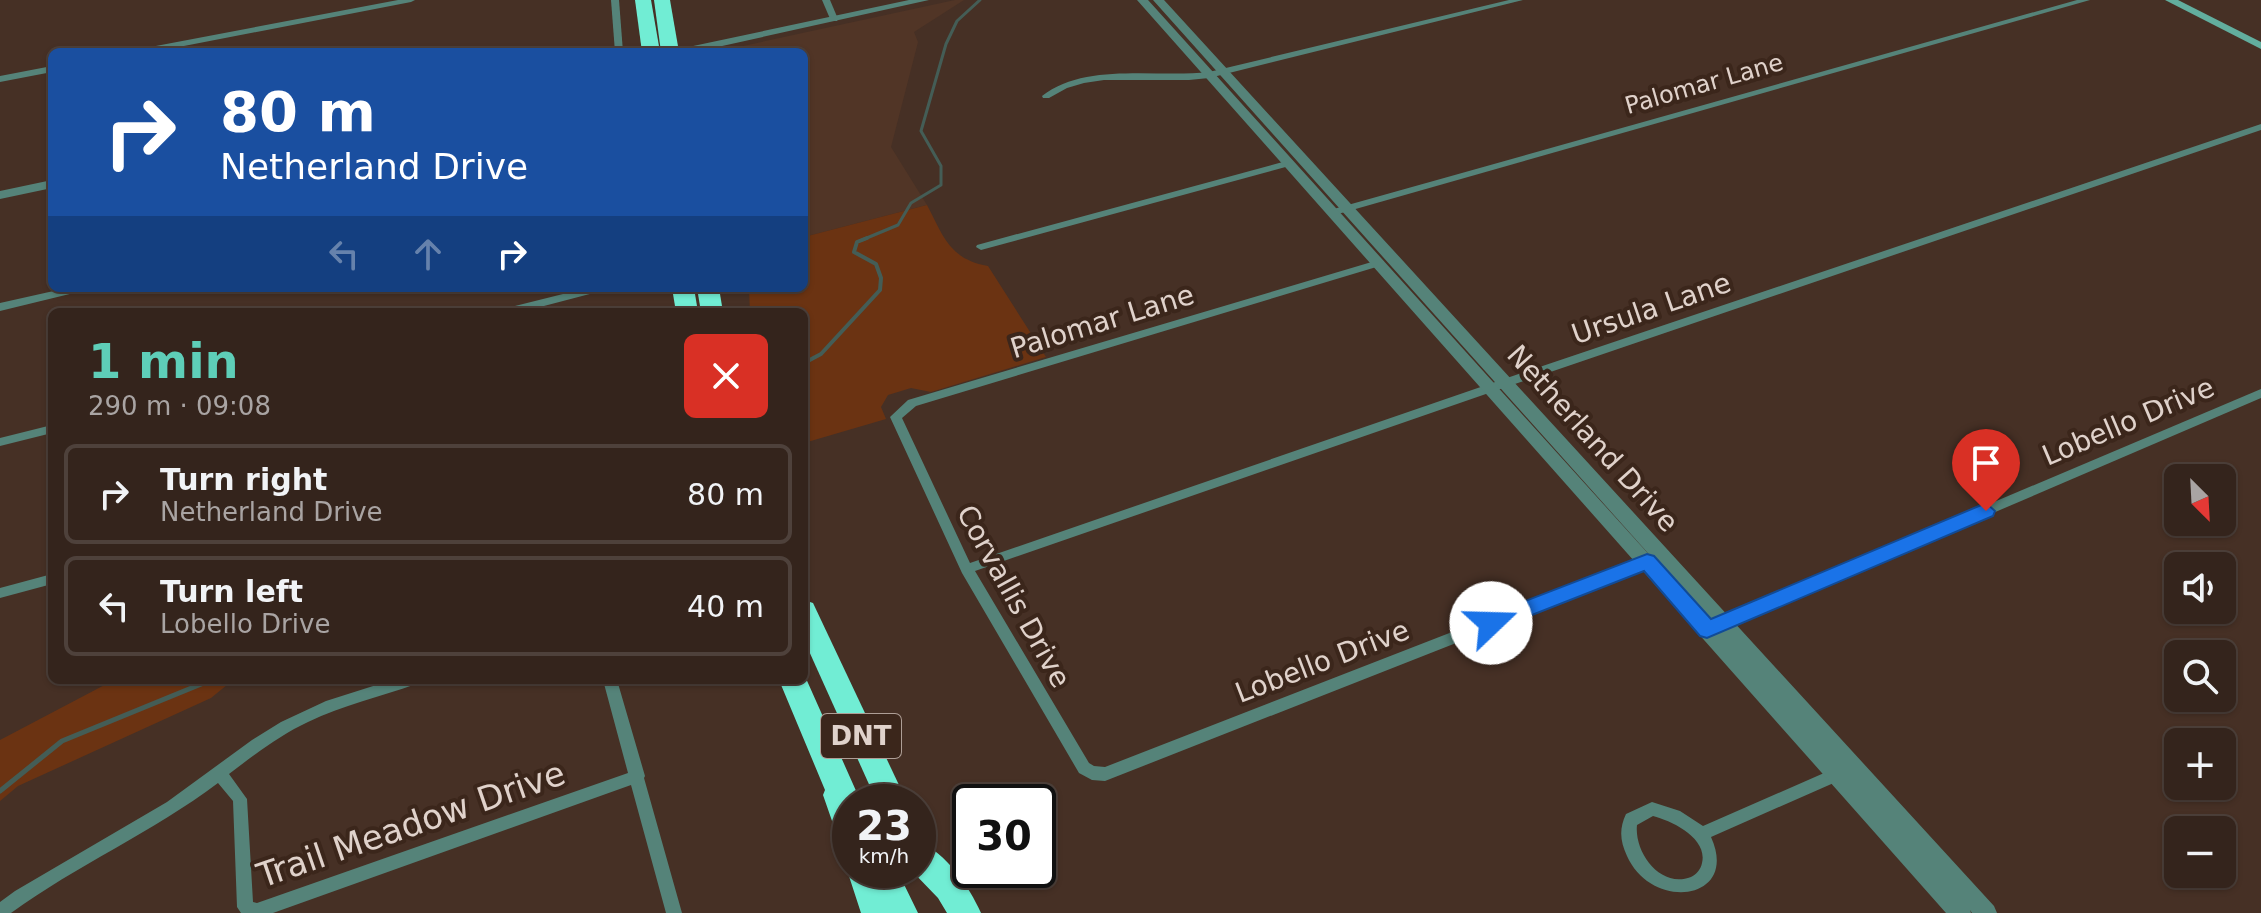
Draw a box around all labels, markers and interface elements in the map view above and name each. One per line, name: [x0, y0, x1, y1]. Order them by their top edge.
street label: Palomar Lane: [1622, 48, 1786, 120]
text: 80 m: [220, 79, 376, 144]
icon: right: [88, 80, 192, 184]
text: Netherland Drive: [220, 146, 528, 187]
icon: left: [322, 232, 366, 276]
icon: ahead: [406, 232, 450, 276]
icon: right: [490, 232, 534, 276]
street label: Ursula Lane: [1567, 266, 1735, 351]
street label: Palomar Lane: [1006, 278, 1198, 365]
text: 1 min: [88, 333, 239, 389]
button: close: [684, 334, 768, 418]
street label: Netherland Drive: [1500, 338, 1685, 538]
street label: Lobello Drive: [2037, 370, 2219, 472]
text: 290 m · 09:08: [88, 391, 271, 421]
pin: [1952, 429, 2020, 511]
icon: arrive: [1964, 441, 2008, 485]
text: Turn right: [160, 462, 327, 497]
north arrow: [2164, 464, 2236, 536]
map controls: [2164, 464, 2236, 888]
icon: right: [92, 472, 136, 516]
text: 80 m: [687, 477, 764, 512]
text: Netherland Drive: [160, 497, 383, 527]
street label: Corvallis Drive: [950, 499, 1077, 693]
button: sound: [2164, 552, 2236, 624]
text: Turn left: [160, 574, 303, 609]
position arrow: [1449, 581, 1533, 665]
icon: left: [92, 584, 136, 628]
text: 40 m: [687, 589, 764, 624]
text: Lobello Drive: [160, 609, 330, 639]
street label: Lobello Drive: [1231, 613, 1414, 710]
button: search: [2164, 640, 2236, 712]
road number: DNT: [821, 714, 901, 758]
button: +: [2164, 728, 2236, 800]
street label: Trail Meadow Drive: [251, 753, 570, 896]
speed limit sign: 30: [952, 784, 1056, 888]
text: 23: [856, 803, 912, 849]
button: −: [2164, 816, 2236, 888]
text: km/h: [859, 844, 909, 868]

